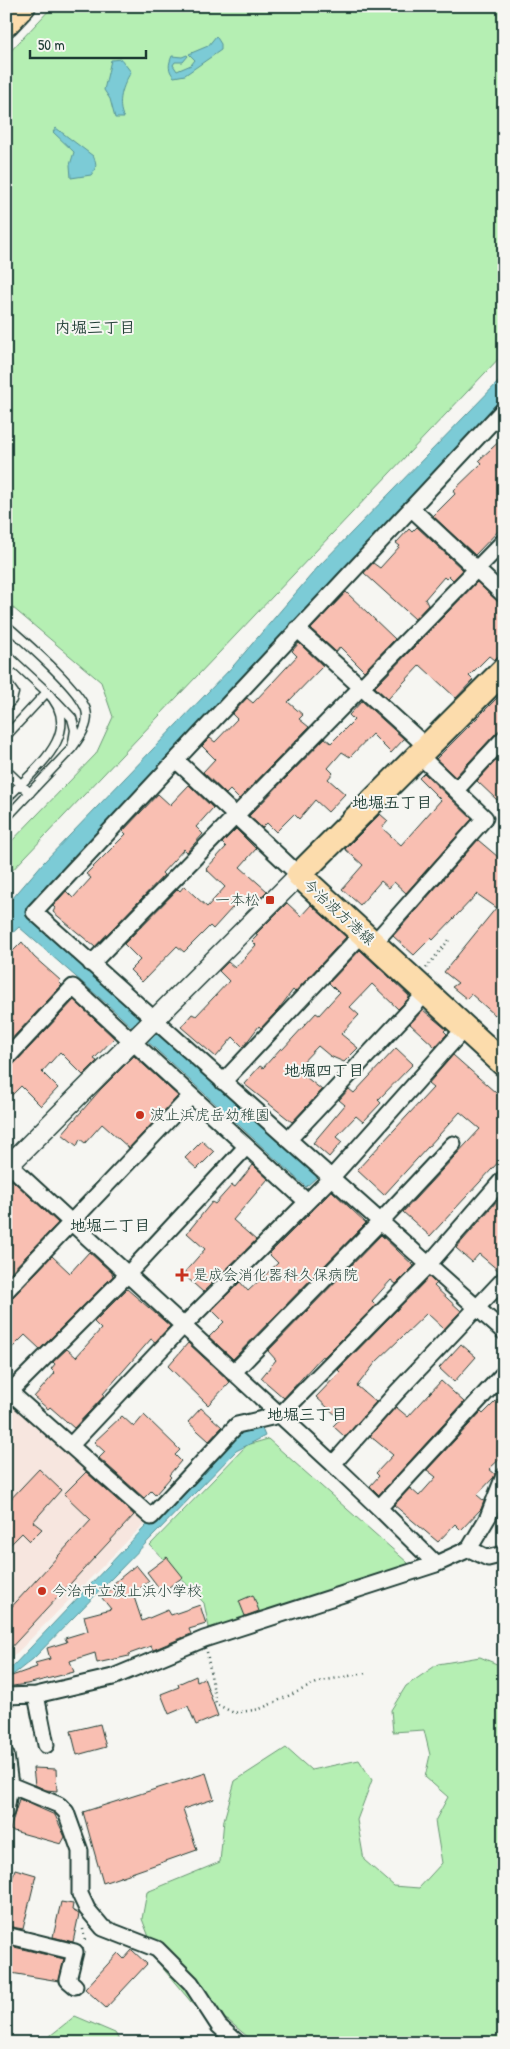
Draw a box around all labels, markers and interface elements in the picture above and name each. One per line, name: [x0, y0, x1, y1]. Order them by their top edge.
scale bar: [30, 28, 146, 60]
text: 50 m: [38, 34, 65, 55]
district label: 内堀三丁目: [55, 316, 135, 338]
district label: 地堀五丁目: [352, 791, 432, 813]
street label: 今治波方港線: [299, 874, 380, 950]
place label: 一本松: [215, 889, 260, 910]
marker: 一本松: [264, 894, 276, 906]
district label: 地堀四丁目: [284, 1059, 364, 1081]
place label: 波止浜虎岳幼稚園: [150, 1104, 270, 1125]
marker: 波止浜虎岳幼稚園: [134, 1109, 146, 1121]
district label: 地堀二丁目: [70, 1214, 150, 1236]
place label: 是成会消化器科久保病院: [193, 1264, 358, 1285]
marker: 是成会消化器科久保病院: [175, 1268, 189, 1282]
district label: 地堀三丁目: [267, 1403, 347, 1425]
place label: 今治市立波止浜小学校: [52, 1580, 202, 1601]
marker: 今治市立波止浜小学校: [36, 1585, 48, 1597]

